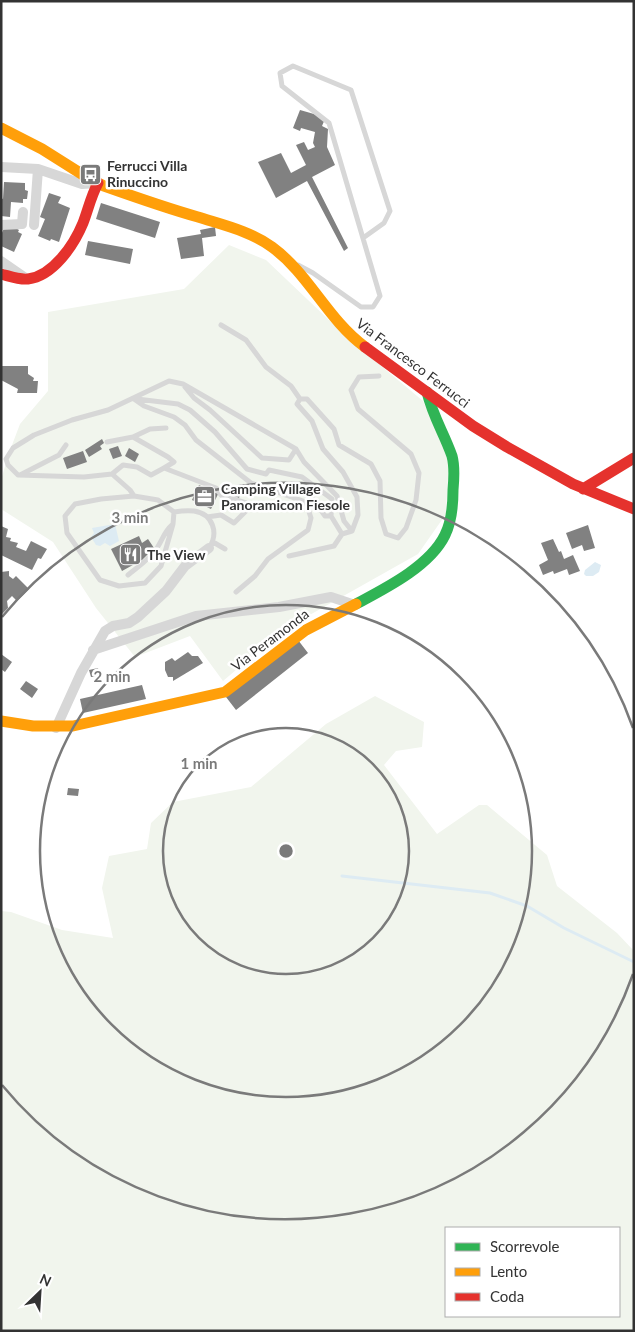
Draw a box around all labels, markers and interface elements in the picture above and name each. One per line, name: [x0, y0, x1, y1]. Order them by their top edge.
place label: Ferrucci Villa Rinuccino: [107, 157, 187, 190]
bus stop icon: Ferrucci Villa Rinuccino: [79, 162, 103, 186]
street label: Via Francesco Ferrucci: [353, 314, 473, 411]
place label: Camping Village Panoramicon Fiesole: [221, 480, 351, 513]
office icon: Camping Village Panoramicon Fiesole: [193, 485, 217, 509]
text: 3 min: [111, 508, 149, 526]
restaurant icon: The View: [119, 543, 143, 567]
place label: The View: [147, 546, 206, 563]
street label: Via Peramonda: [228, 605, 312, 674]
text: 2 min: [93, 667, 131, 685]
text: 1 min: [180, 754, 218, 772]
centre of rings: [277, 842, 295, 860]
legend: [445, 1227, 620, 1317]
text: Scorrevole: [490, 1237, 560, 1255]
text: Lento: [490, 1262, 527, 1280]
north arrow: [15, 1267, 65, 1317]
text: N: [37, 1270, 54, 1290]
text: Coda: [490, 1287, 524, 1305]

